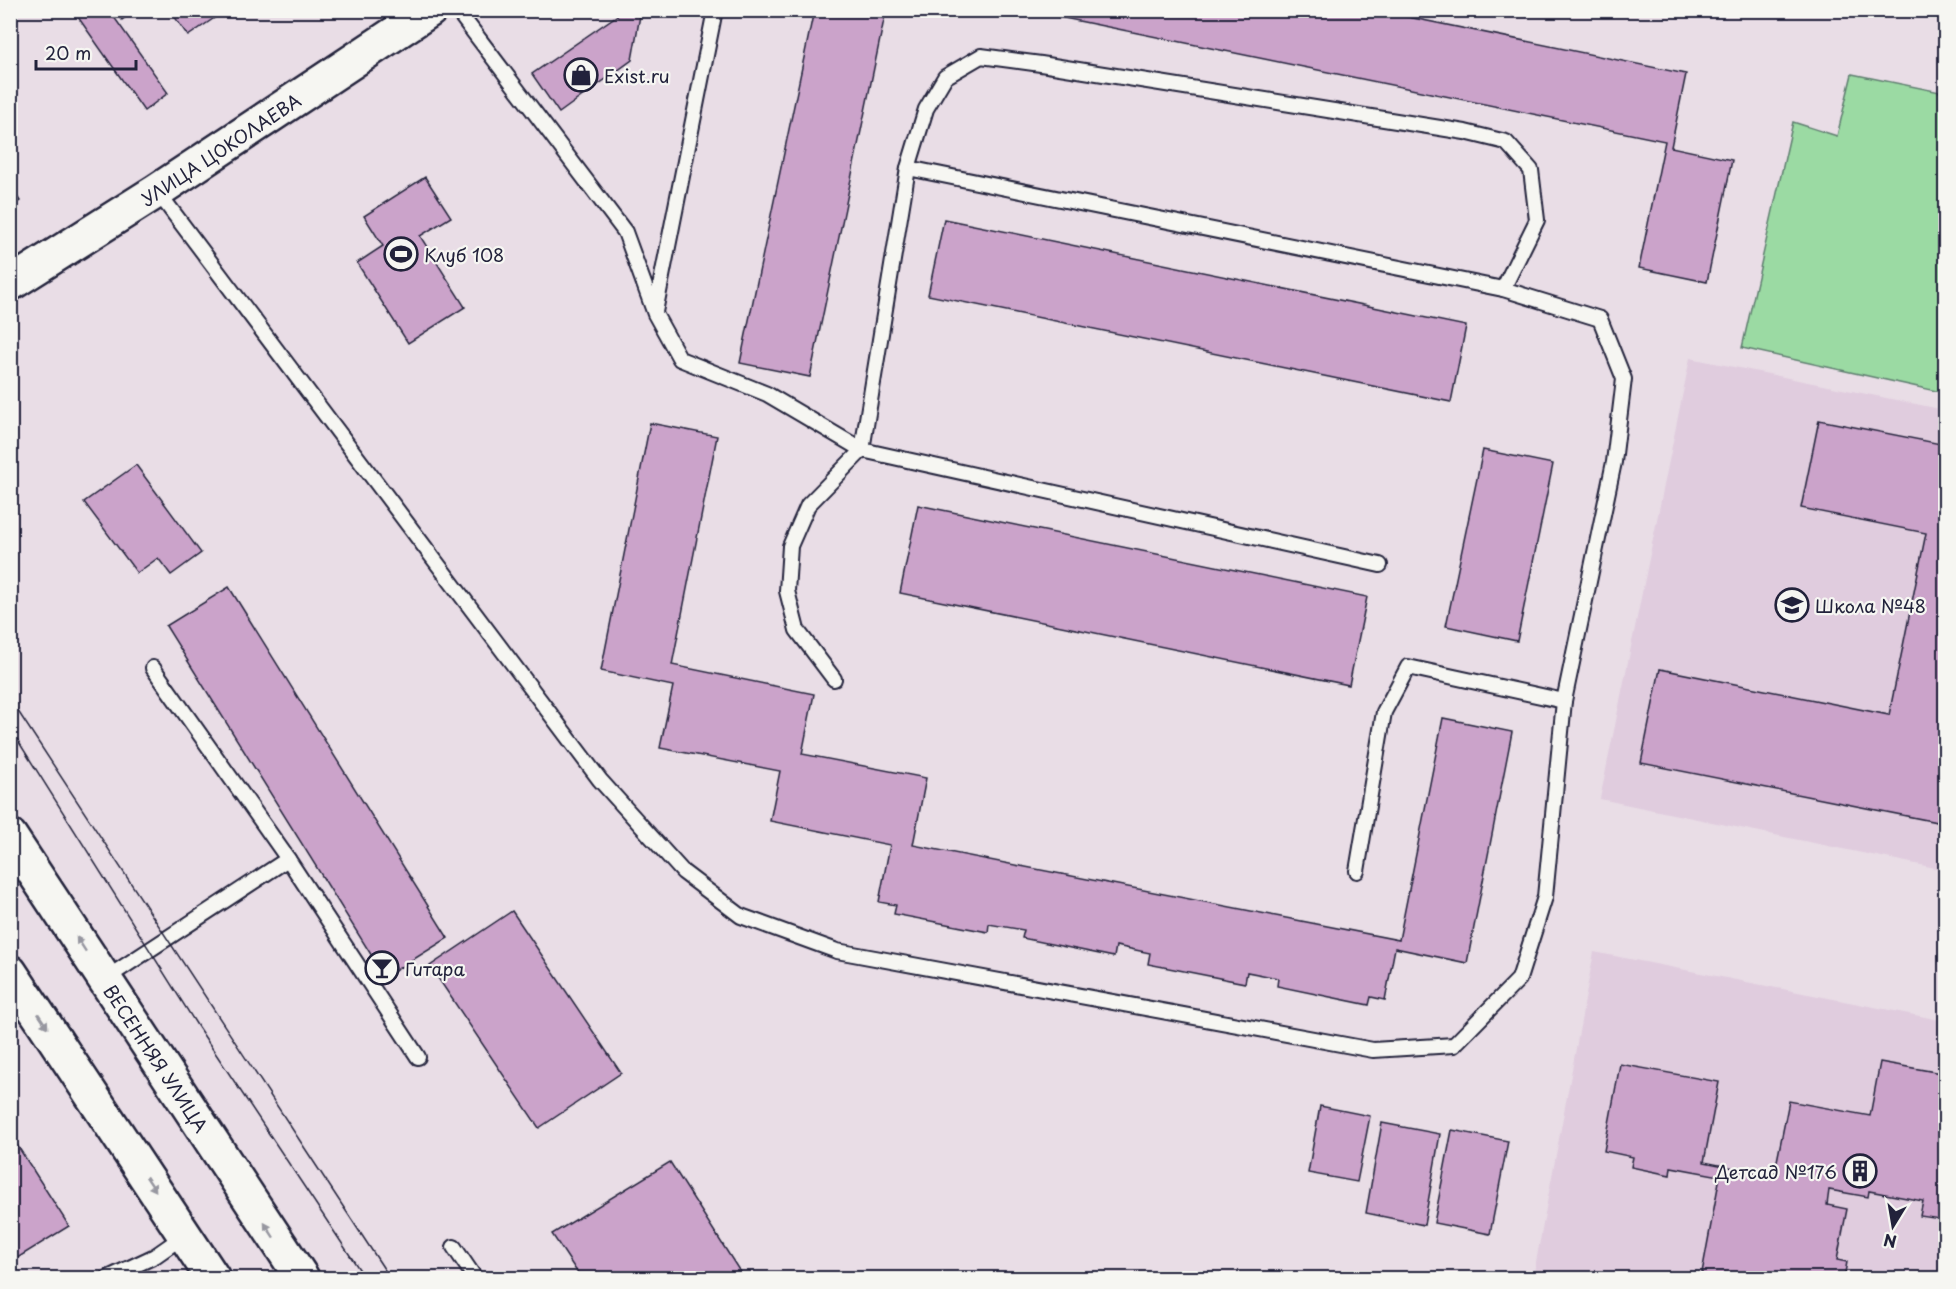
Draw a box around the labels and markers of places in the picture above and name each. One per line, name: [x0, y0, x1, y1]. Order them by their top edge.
shop icon: Exist.ru: [563, 57, 599, 93]
place label: Exist.ru: [604, 62, 670, 89]
sports icon: Клуб 108: [383, 236, 419, 272]
place label: Клуб 108: [424, 241, 504, 268]
school or university icon: Школа №48: [1774, 587, 1810, 623]
place label: Школа №48: [1815, 592, 1926, 619]
bar icon: Гитара: [364, 950, 400, 986]
place label: Гитара: [405, 955, 465, 982]
building icon: Детсад №176: [1842, 1153, 1878, 1189]
place label: Детсад №176: [1714, 1158, 1837, 1185]

